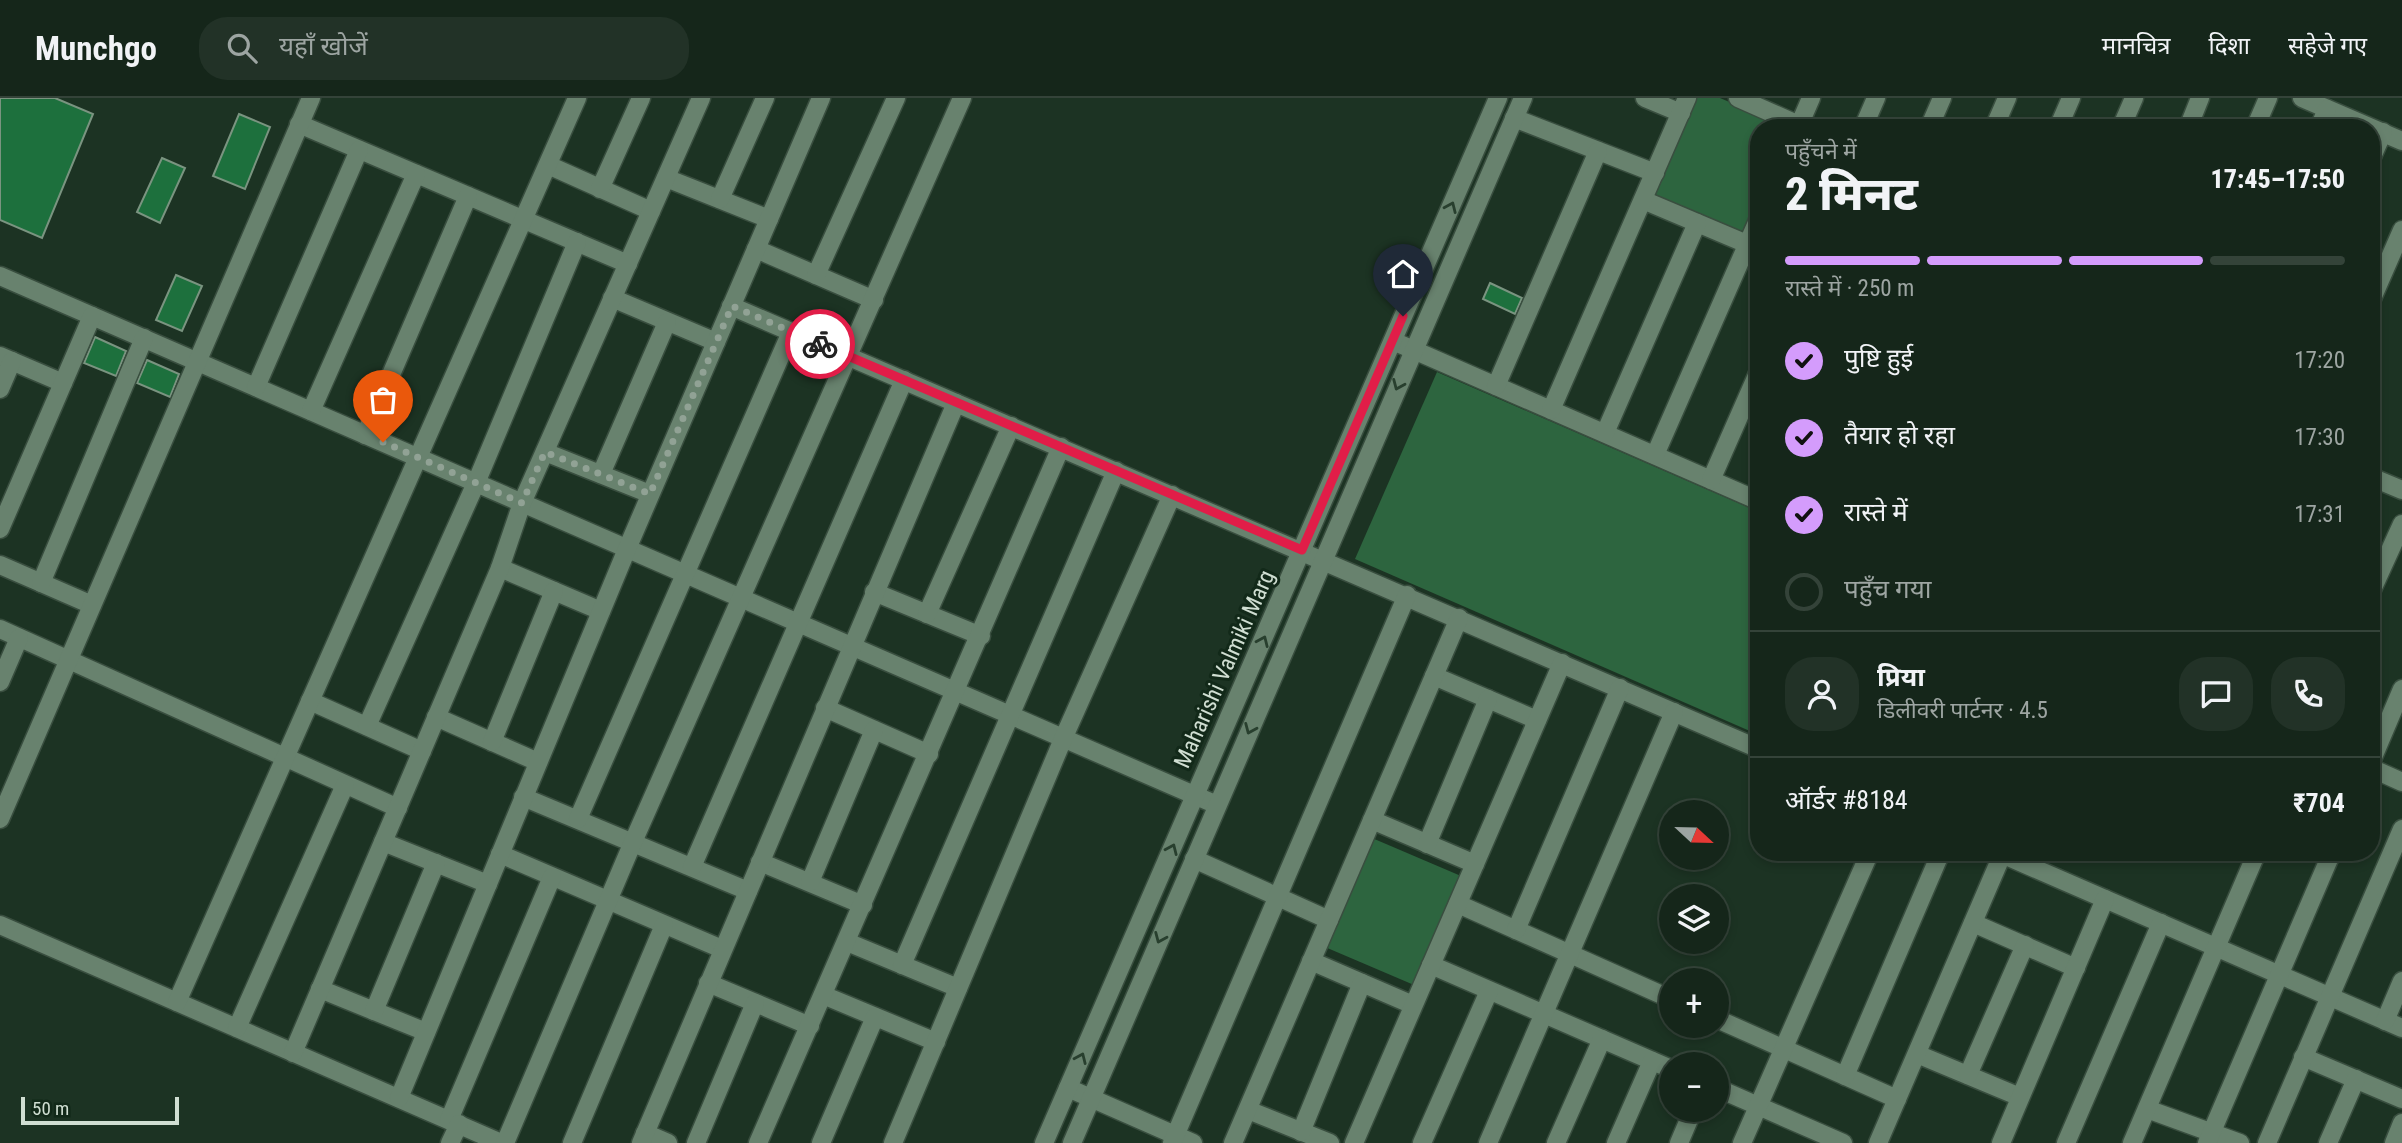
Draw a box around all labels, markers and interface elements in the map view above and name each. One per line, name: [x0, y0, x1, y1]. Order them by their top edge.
search box: [199, 17, 689, 80]
text: Munchgo: [35, 29, 157, 68]
icon: search: [223, 29, 261, 67]
text: यहाँ खोजें: [279, 31, 368, 61]
text: मानचित्र: [2102, 32, 2170, 60]
text: दिशा: [2208, 32, 2250, 60]
text: सहेजे गए: [2288, 32, 2367, 60]
text: पहुँचने में: [1785, 138, 1857, 165]
text: 17:45–17:50: [2211, 164, 2345, 194]
text: 2 मिनट: [1785, 167, 1918, 221]
one-way arrow: [1443, 202, 1457, 215]
pin: [1373, 244, 1433, 316]
icon: home: [1384, 255, 1422, 293]
text: रास्ते में · 250 m: [1785, 275, 1914, 302]
courier: [785, 309, 855, 379]
icon: bike: [801, 325, 839, 363]
icon: check: [1785, 342, 1823, 380]
text: पुष्टि हुई: [1844, 343, 1913, 373]
text: 17:20: [2294, 347, 2345, 374]
pin: [353, 370, 413, 442]
one-way arrow: [1392, 378, 1406, 390]
icon: bag: [364, 381, 402, 419]
icon: check: [1785, 419, 1823, 457]
text: तैयार हो रहा: [1844, 420, 1955, 450]
text: 17:30: [2294, 424, 2345, 451]
icon: check: [1785, 496, 1823, 534]
text: रास्ते में: [1844, 497, 1908, 527]
text: 17:31: [2294, 501, 2345, 528]
street label: Maharishi Valmiki Marg: [1169, 566, 1280, 772]
text: पहुँच गया: [1844, 574, 1932, 604]
one-way arrow: [1255, 635, 1269, 648]
button: person: [1785, 657, 1859, 731]
button: chat: [2179, 657, 2253, 731]
button: phone: [2271, 657, 2345, 731]
text: प्रिया: [1877, 662, 1925, 692]
text: डिलीवरी पार्टनर · 4.5: [1877, 697, 2048, 724]
one-way arrow: [1244, 722, 1258, 735]
text: ऑर्डर #8184: [1785, 785, 1908, 815]
text: ₹704: [2293, 788, 2345, 818]
north arrow: [1659, 800, 1729, 870]
map controls: [1659, 800, 1729, 1122]
one-way arrow: [1164, 844, 1178, 856]
button: layers: [1659, 884, 1729, 954]
one-way arrow: [1154, 931, 1168, 943]
button: +: [1659, 968, 1729, 1038]
button: −: [1659, 1052, 1729, 1122]
one-way arrow: [1073, 1053, 1087, 1065]
scale bar: [21, 1094, 178, 1126]
text: 50 m: [32, 1097, 69, 1120]

